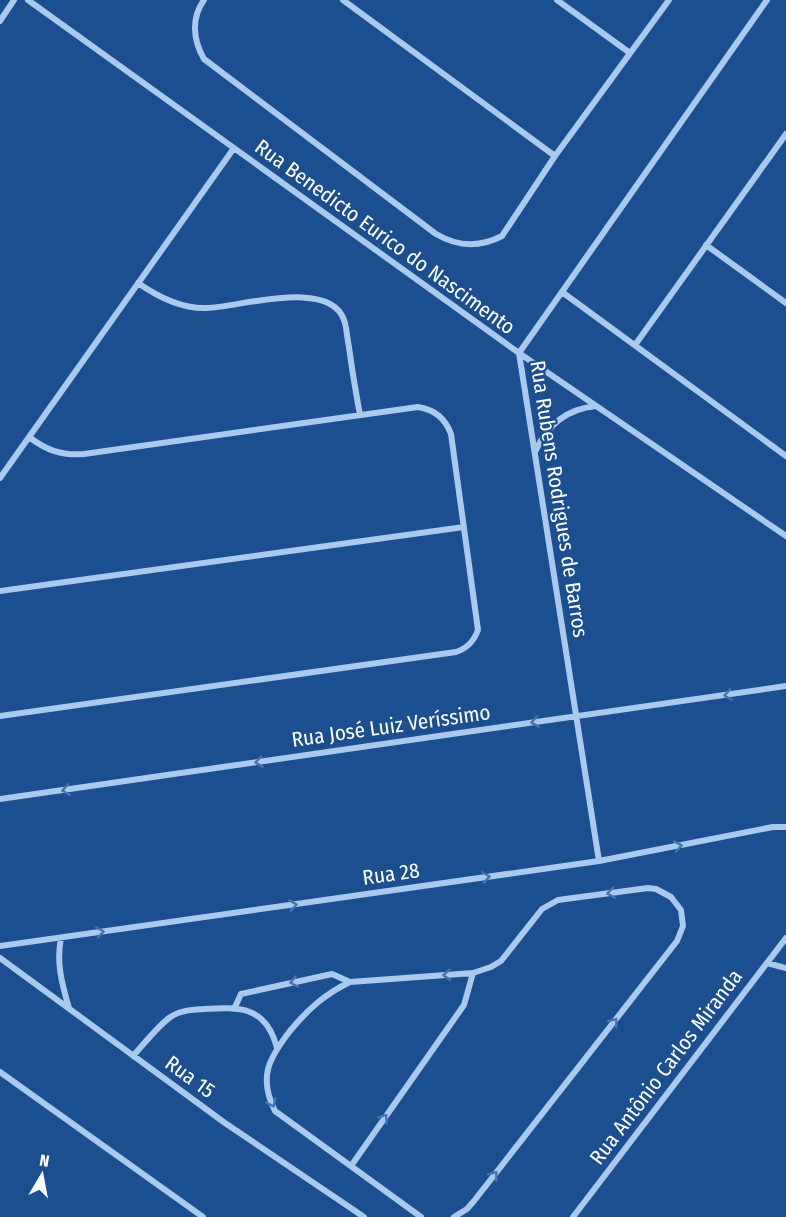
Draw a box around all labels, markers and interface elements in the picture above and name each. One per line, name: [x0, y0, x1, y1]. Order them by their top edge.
street label: Rua Benedicto Eurico do Nascimento: [250, 134, 520, 340]
street label: Rua Rubens Rodrigues de Barros: [524, 359, 594, 639]
one-way arrow: [723, 688, 733, 700]
street label: Rua José Luiz Veríssimo: [290, 699, 492, 753]
one-way arrow: [530, 716, 540, 728]
one-way arrow: [254, 756, 264, 768]
one-way arrow: [61, 783, 71, 795]
one-way arrow: [673, 840, 683, 853]
street label: Rua 28: [361, 857, 421, 891]
one-way arrow: [481, 872, 490, 884]
one-way arrow: [606, 887, 615, 899]
one-way arrow: [288, 899, 297, 911]
one-way arrow: [95, 927, 104, 939]
street label: Rua Antônio Carlos Miranda: [584, 964, 748, 1170]
one-way arrow: [442, 968, 451, 981]
one-way arrow: [289, 975, 299, 988]
one-way arrow: [607, 1017, 618, 1028]
street label: Rua 15: [160, 1050, 220, 1104]
one-way arrow: [265, 1096, 277, 1107]
one-way arrow: [377, 1114, 388, 1125]
north arrow: [12, 1145, 72, 1205]
text: N: [38, 1151, 51, 1171]
one-way arrow: [487, 1171, 498, 1182]

